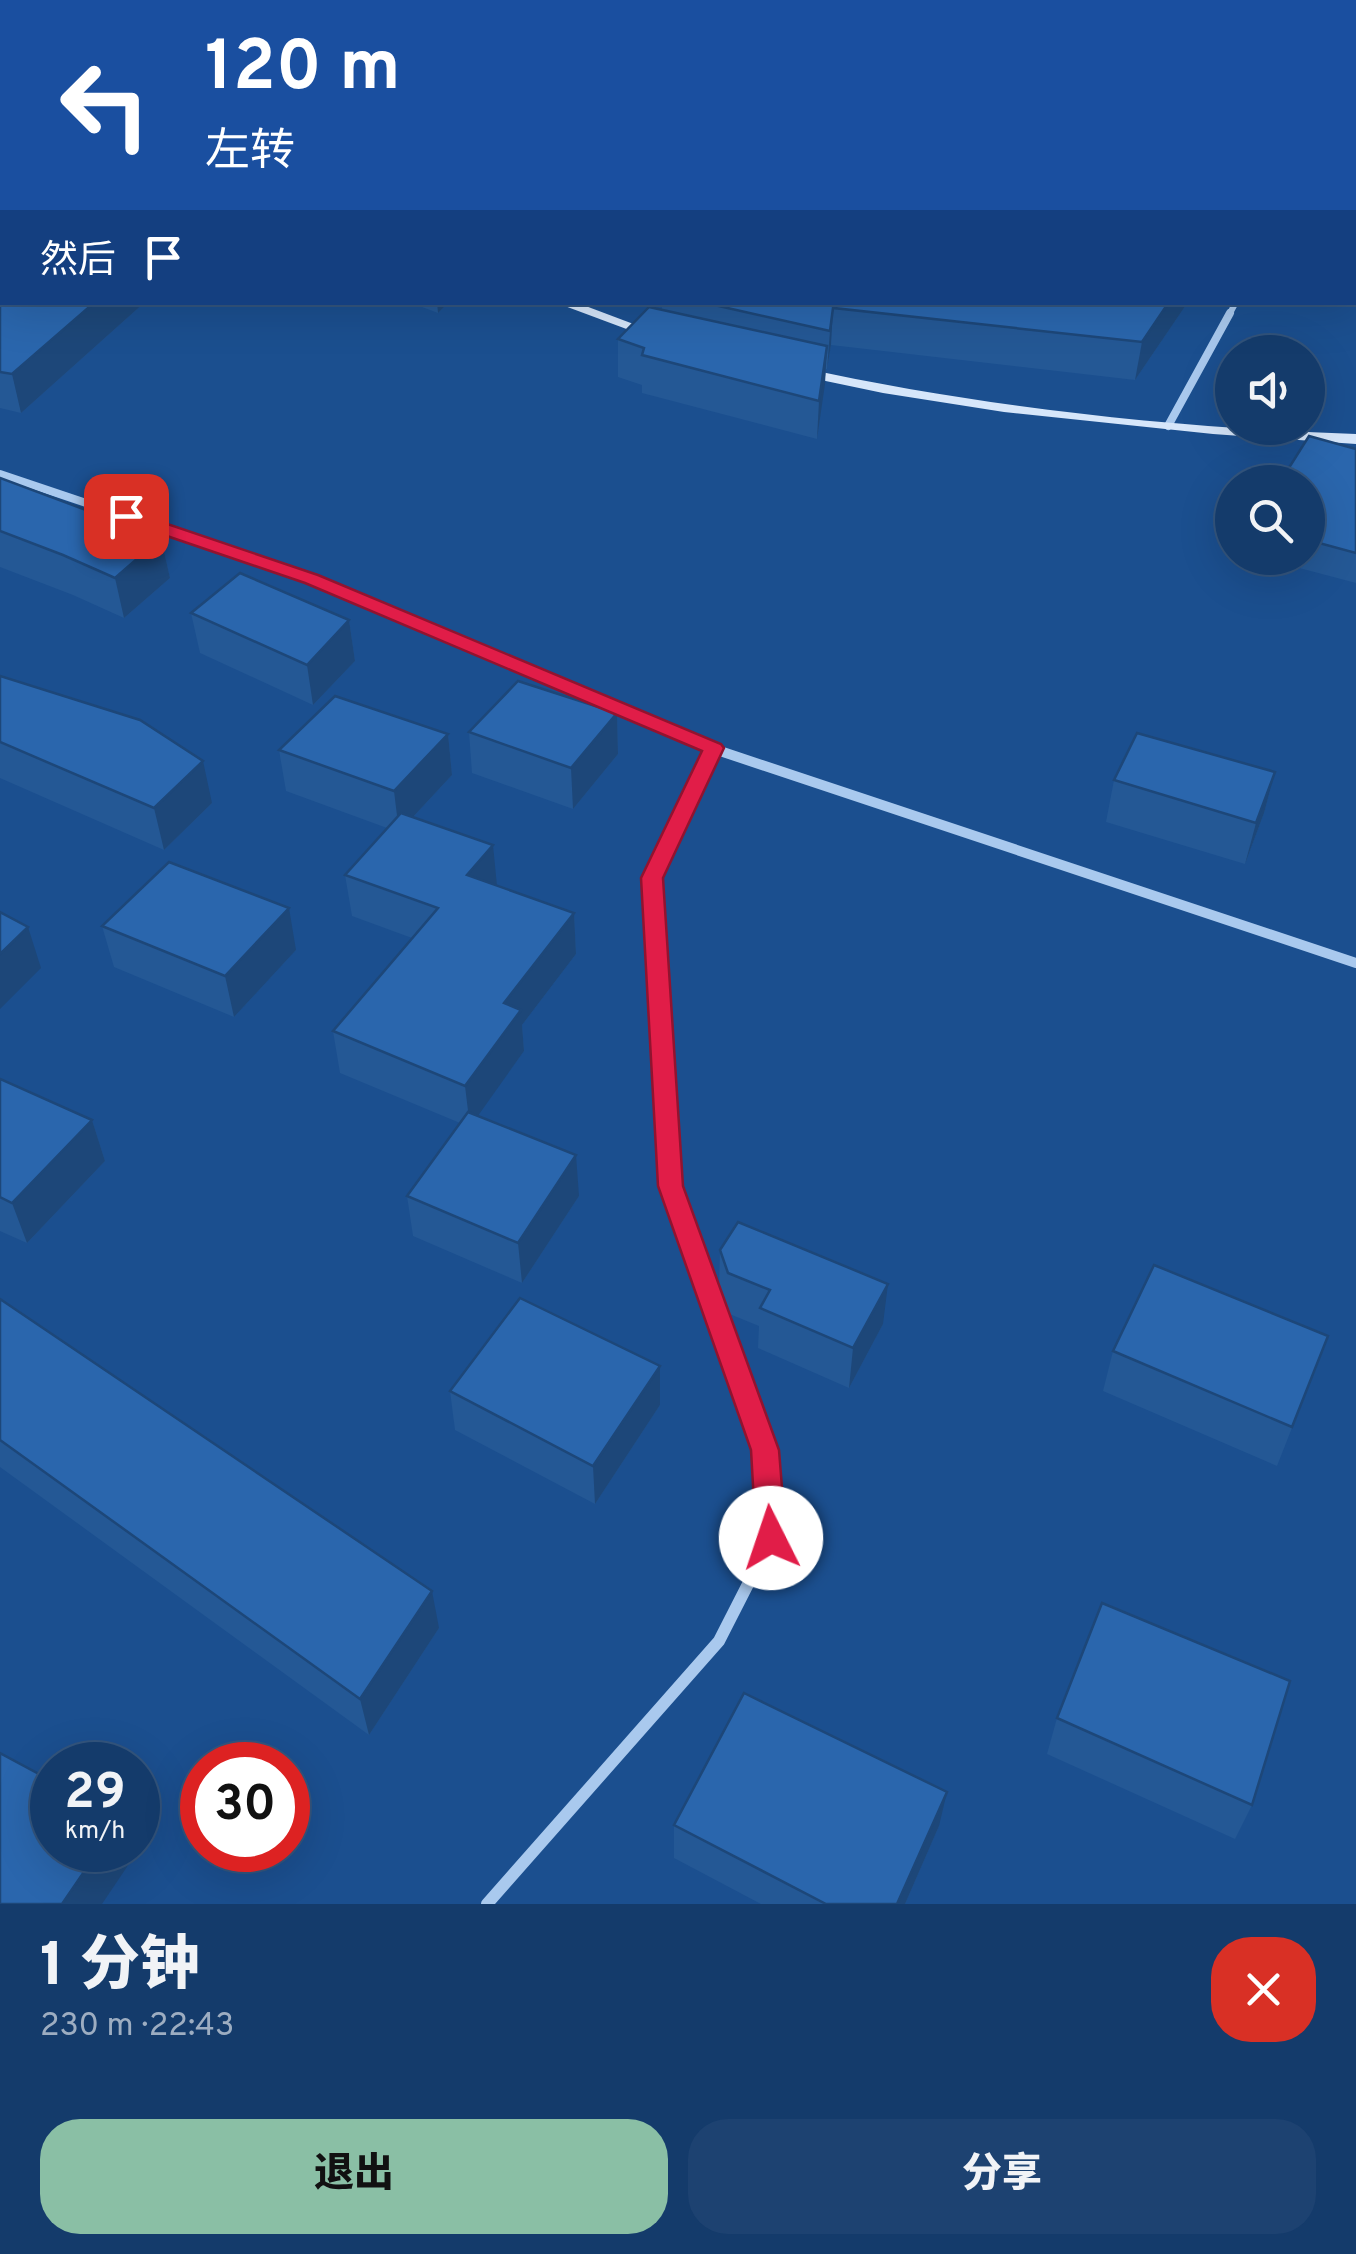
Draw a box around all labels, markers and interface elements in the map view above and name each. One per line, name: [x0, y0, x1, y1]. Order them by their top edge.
text: 120 m: [205, 26, 401, 115]
icon: left: [40, 40, 170, 170]
text: 左转: [205, 125, 295, 182]
icon: arrive: [136, 230, 191, 285]
text: 然后: [40, 238, 116, 287]
map controls: [1215, 335, 1325, 575]
button: sound: [1215, 335, 1325, 445]
button: search: [1215, 465, 1325, 575]
pin: [84, 474, 169, 559]
icon: arrive: [99, 489, 154, 544]
position arrow: [719, 1486, 823, 1590]
speed limit sign: 30: [180, 1742, 310, 1872]
text: 29: [64, 1763, 126, 1826]
text: km/h: [65, 1816, 125, 1848]
text: 1 分钟: [40, 1931, 200, 2007]
button: close: [1211, 1937, 1316, 2042]
text: 230 m · 22:43: [40, 2007, 234, 2047]
button: 退出: [40, 2119, 668, 2234]
button: 分享: [688, 2119, 1316, 2234]

